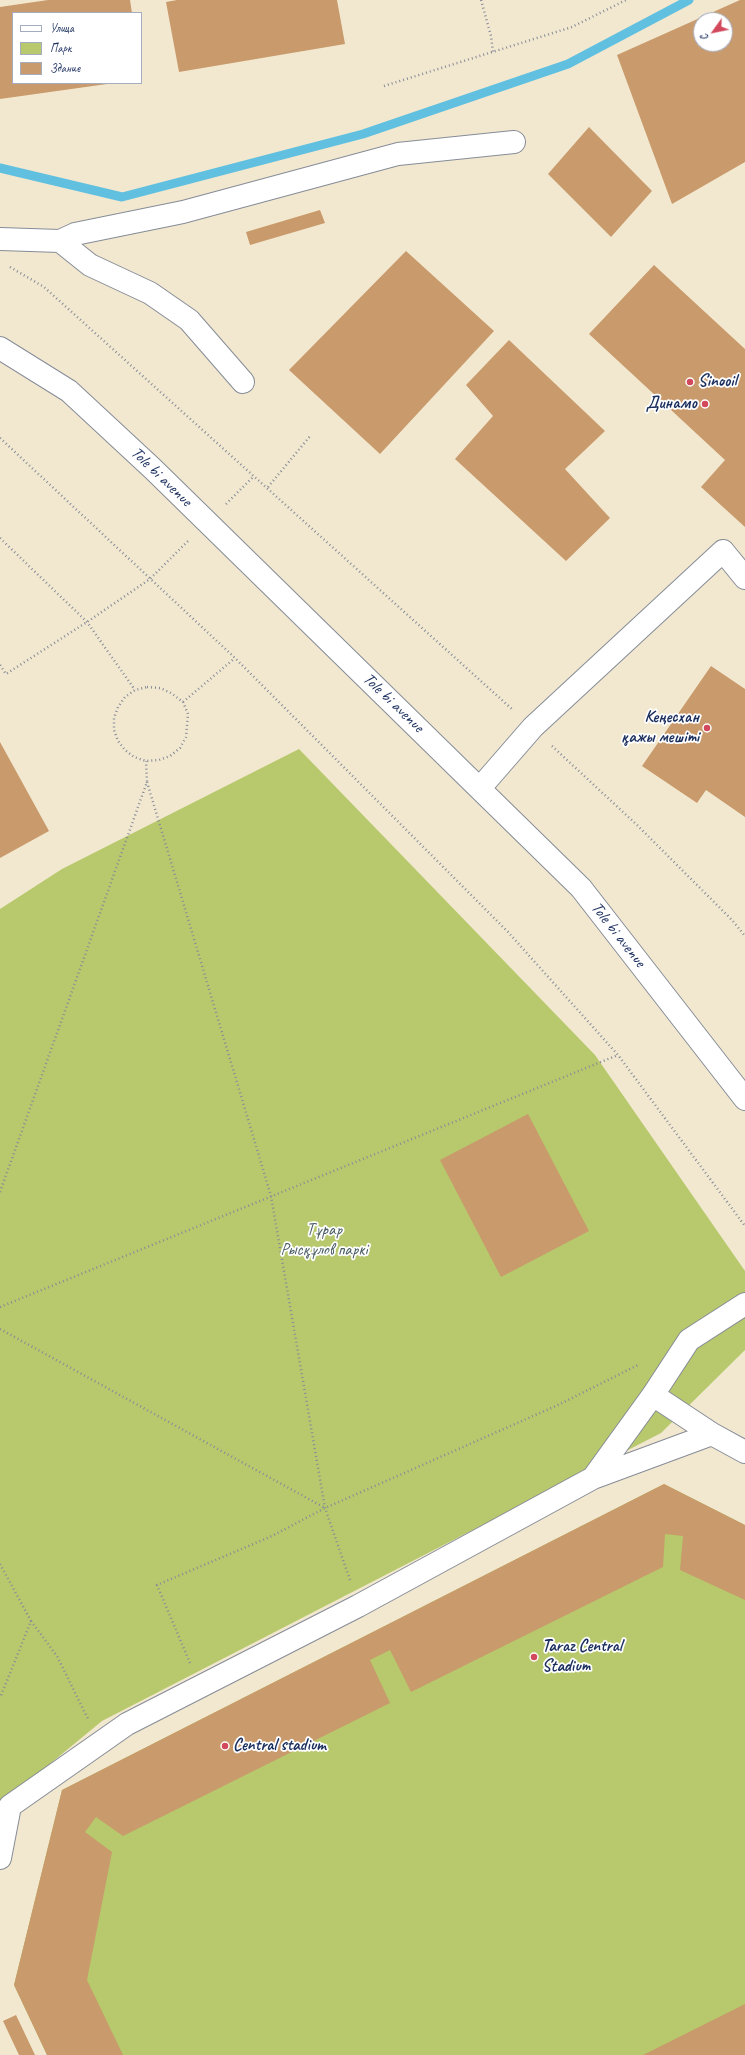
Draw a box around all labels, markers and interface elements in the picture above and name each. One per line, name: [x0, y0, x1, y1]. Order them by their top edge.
legend: [12, 12, 142, 84]
north arrow: [693, 12, 733, 52]
text: Улица: [50, 20, 74, 36]
text: С: [696, 32, 711, 44]
text: Парк: [50, 40, 71, 56]
text: Здание: [50, 60, 80, 76]
place label: Sinooil: [698, 372, 737, 392]
marker: Sinooil: [685, 377, 695, 387]
place label: Динамо: [646, 394, 697, 414]
marker: Динамо: [700, 399, 710, 409]
street label: Tole bi avenue: [126, 443, 196, 511]
street label: Tole bi avenue: [358, 669, 428, 737]
place label: Кеңесхан қажы мешіті: [621, 708, 699, 748]
marker: Кеңесхан қажы мешіті: [702, 723, 712, 733]
street label: Tole bi avenue: [586, 898, 650, 972]
park label: Тұрар Рысқұлов паркі: [280, 1221, 368, 1261]
place label: Taraz Central Stadium: [542, 1637, 622, 1677]
marker: Taraz Central Stadium: [529, 1652, 539, 1662]
place label: Central stadium: [233, 1736, 326, 1756]
marker: Central stadium: [220, 1741, 230, 1751]

